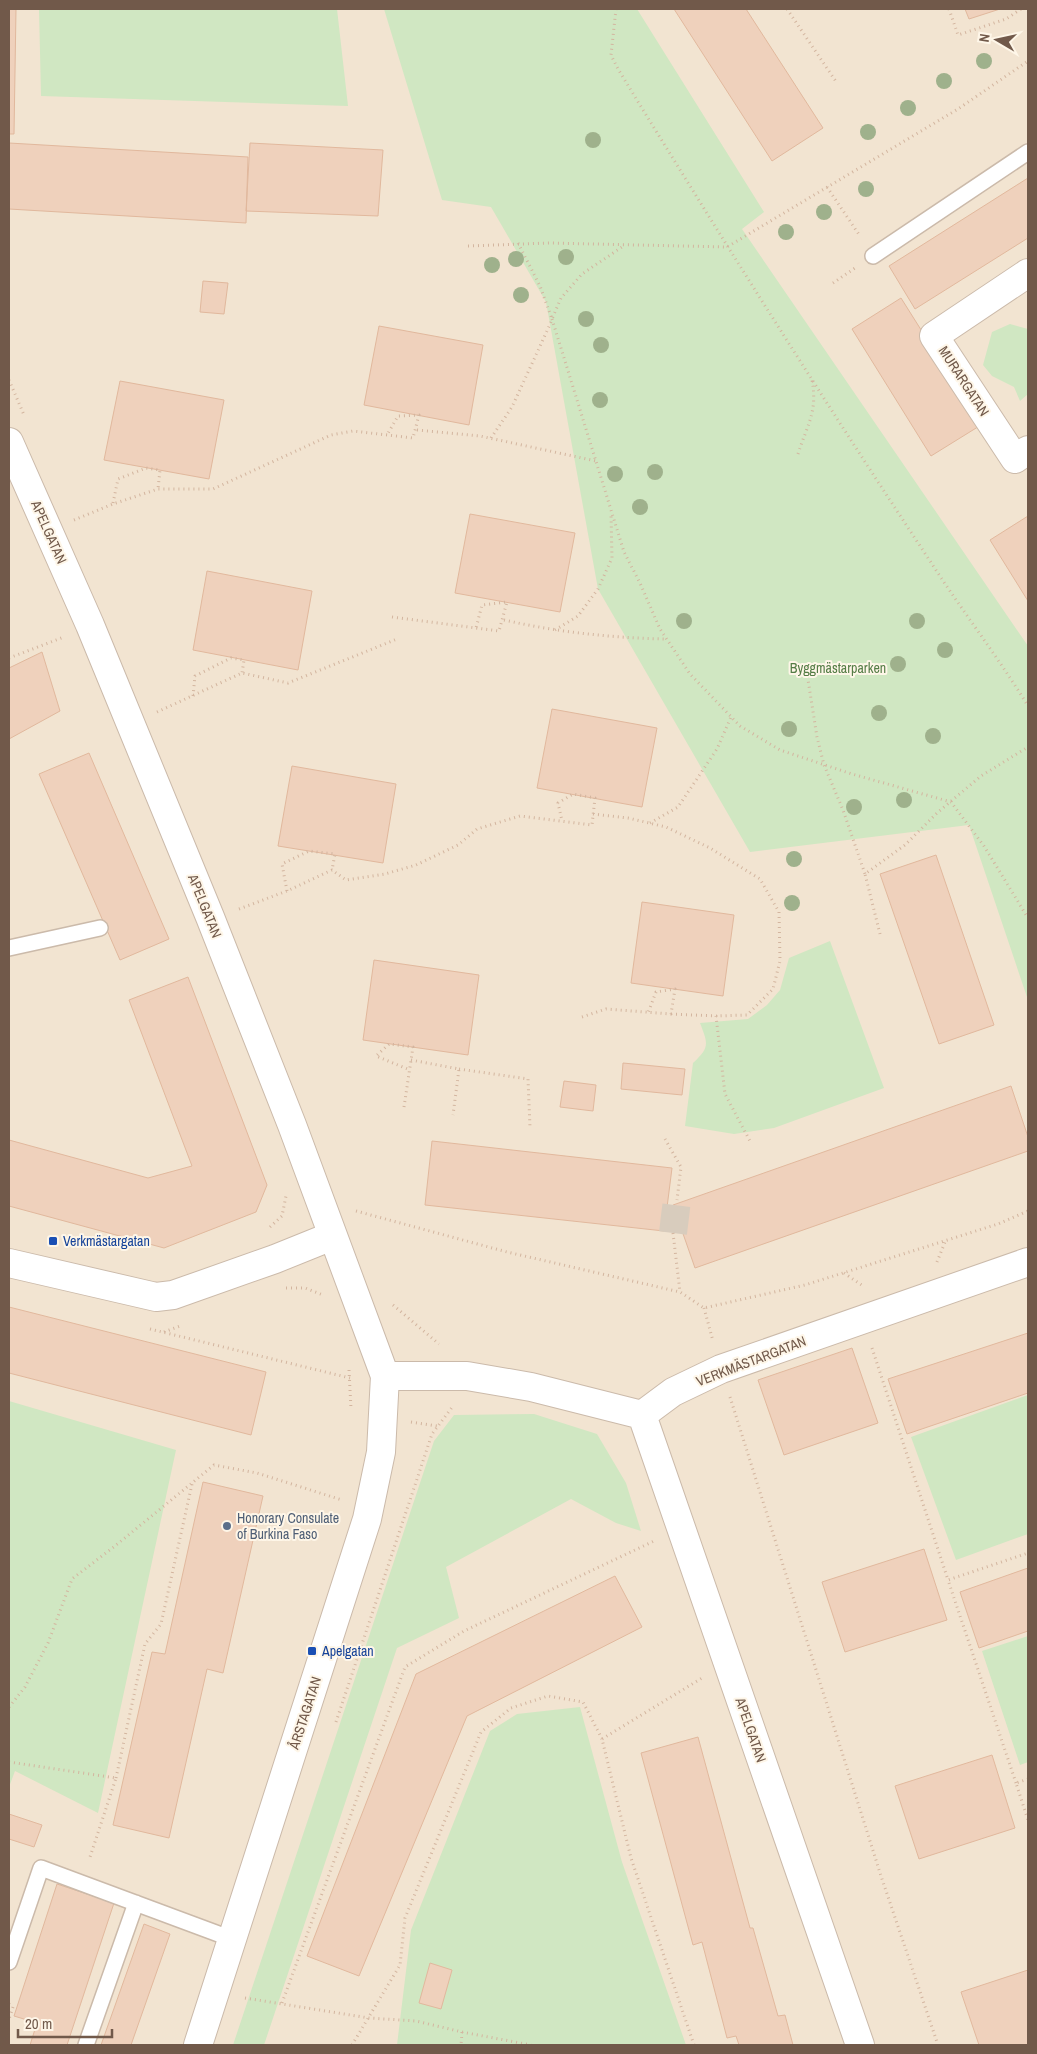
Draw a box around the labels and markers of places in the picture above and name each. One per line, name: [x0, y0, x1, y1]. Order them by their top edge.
place label: Verkmästargatan: [63, 1232, 150, 1250]
marker: Verkmästargatan: [47, 1235, 59, 1247]
place label: Honorary Consulate of Burkina Faso: [237, 1509, 339, 1543]
marker: Honorary Consulate of Burkina Faso: [221, 1520, 233, 1532]
place label: Apelgatan: [321, 1642, 374, 1660]
marker: Apelgatan: [306, 1645, 318, 1657]

